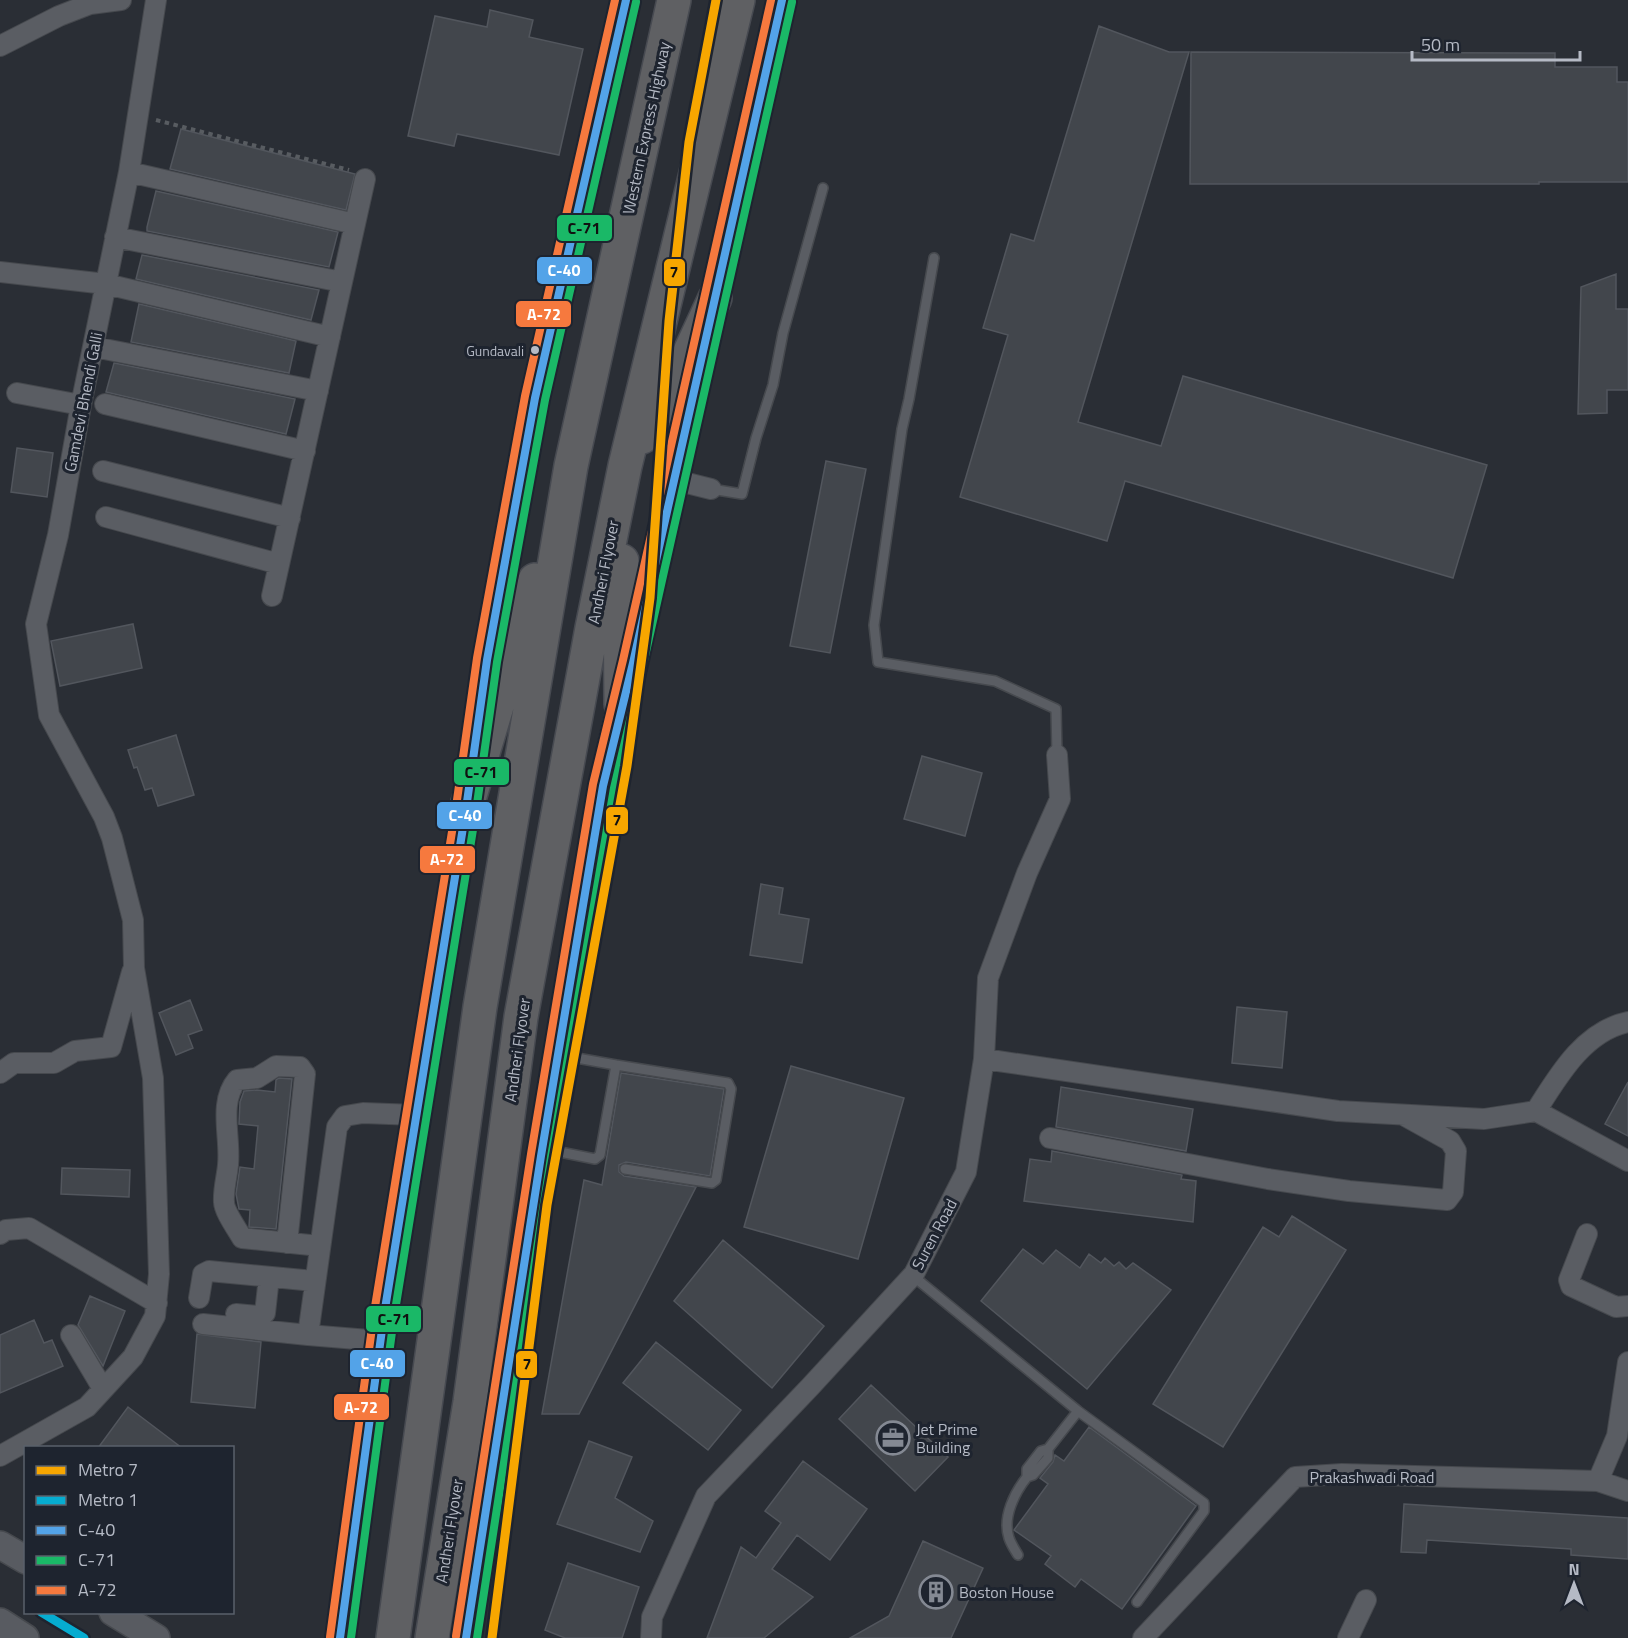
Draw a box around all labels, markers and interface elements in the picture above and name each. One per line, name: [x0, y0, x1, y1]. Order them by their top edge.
scale bar: [1412, 24, 1580, 62]
text: 50 m: [1421, 31, 1460, 58]
street label: Western Express Highway: [616, 39, 676, 217]
line badge: C-71: [556, 214, 613, 242]
text: C-71: [568, 216, 600, 240]
line badge: C-40: [536, 256, 593, 285]
text: C-40: [548, 258, 580, 282]
line badge: 7: [663, 258, 686, 287]
text: 7: [670, 260, 678, 284]
line badge: A-72: [515, 300, 572, 328]
text: A-72: [527, 302, 561, 326]
street label: Gamdevi Bhendi Galli: [58, 330, 108, 474]
place label: Gundavali: [466, 340, 524, 361]
marker: Gundavali: [529, 344, 541, 356]
street label: Andheri Flyover: [581, 518, 625, 626]
line badge: C-71: [453, 758, 510, 786]
text: C-71: [465, 760, 497, 784]
line badge: C-40: [436, 801, 493, 830]
text: C-40: [449, 803, 481, 827]
line badge: 7: [605, 806, 629, 835]
text: 7: [613, 808, 621, 832]
line badge: A-72: [419, 845, 476, 874]
text: A-72: [430, 847, 464, 871]
street label: Andheri Flyover: [498, 996, 536, 1104]
street label: Suren Road: [905, 1194, 963, 1274]
line badge: C-71: [365, 1305, 422, 1333]
text: C-71: [378, 1307, 410, 1331]
line badge: C-40: [349, 1349, 406, 1378]
line badge: 7: [515, 1350, 538, 1379]
text: C-40: [361, 1351, 393, 1375]
text: 7: [523, 1352, 531, 1376]
line badge: A-72: [333, 1393, 390, 1421]
text: A-72: [344, 1395, 378, 1419]
place label: Jet Prime Building: [916, 1417, 978, 1459]
office icon: Jet Prime Building: [875, 1420, 911, 1456]
legend: [24, 1446, 234, 1614]
text: Metro 7: [78, 1456, 138, 1483]
street label: Prakashwadi Road: [1310, 1465, 1434, 1489]
street label: Andheri Flyover: [429, 1477, 469, 1585]
text: Metro 1: [78, 1486, 138, 1513]
text: C-40: [78, 1516, 115, 1543]
text: C-71: [78, 1546, 115, 1573]
north arrow: [1544, 1554, 1604, 1614]
text: N: [1568, 1557, 1580, 1581]
building icon: Boston House: [918, 1574, 954, 1610]
text: A-72: [78, 1576, 117, 1603]
place label: Boston House: [959, 1580, 1054, 1604]

